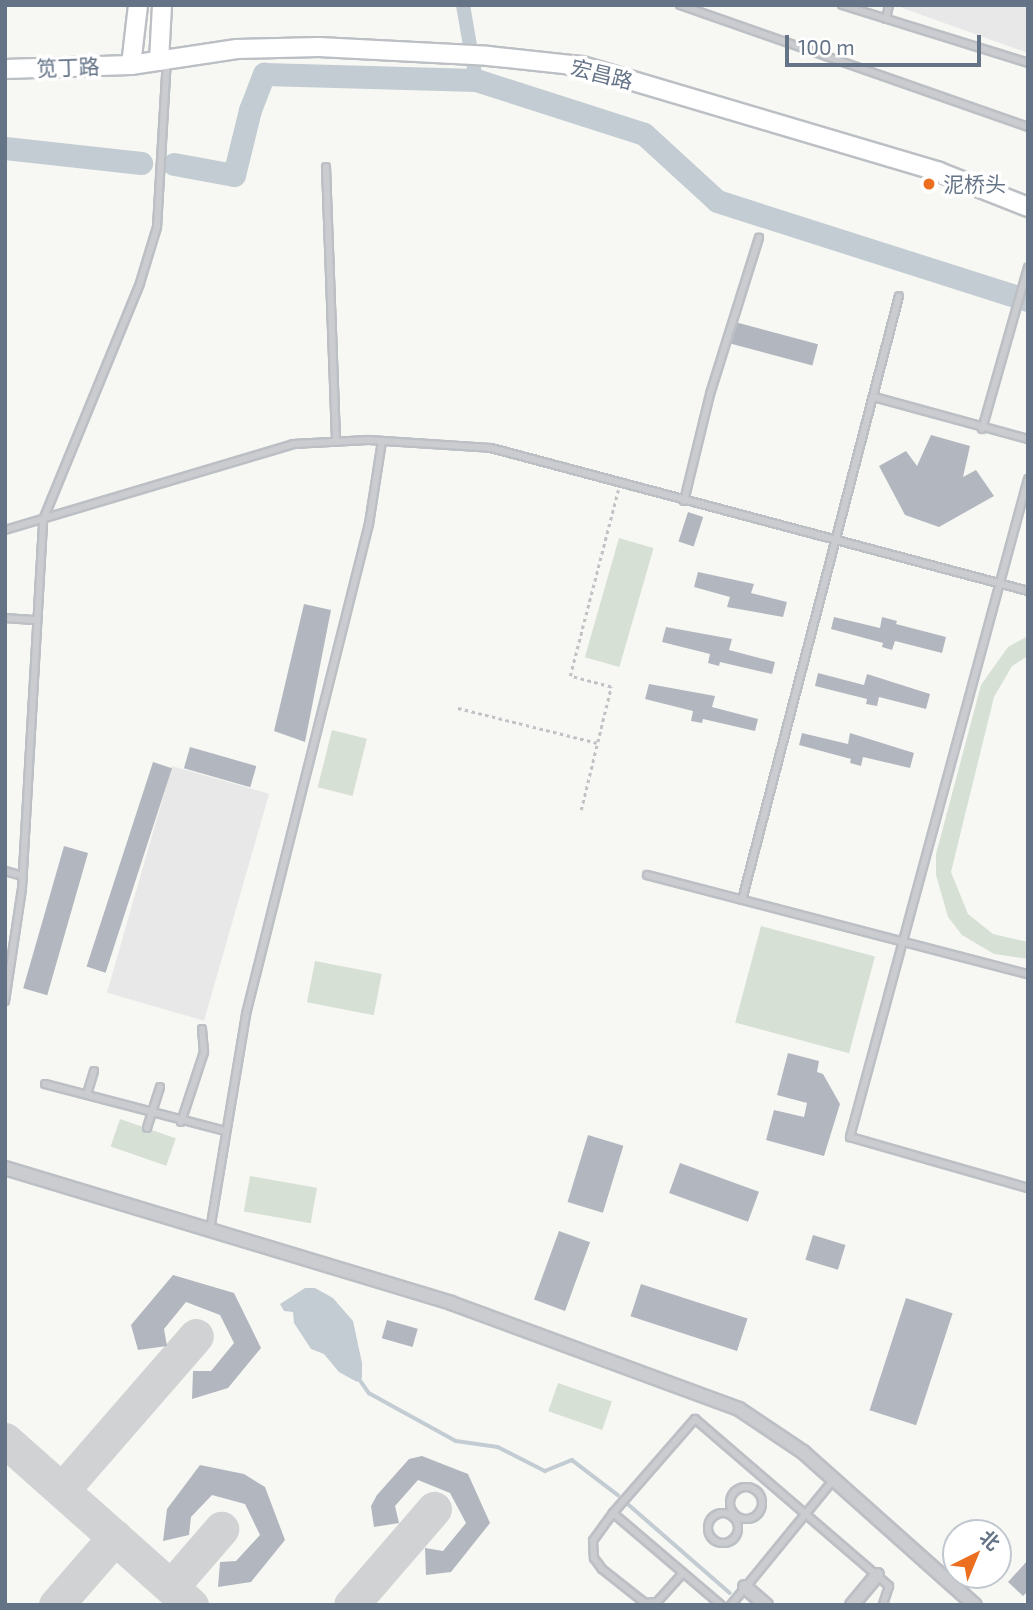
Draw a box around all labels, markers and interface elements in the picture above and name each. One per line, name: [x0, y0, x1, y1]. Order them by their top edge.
scale bar: [788, 21, 984, 65]
text: 100 m: [798, 34, 855, 59]
street label: 笕丁路: [36, 53, 100, 81]
street label: 宏昌路: [568, 54, 636, 94]
place label: 泥桥头: [943, 171, 1006, 197]
marker: 泥桥头: [921, 176, 937, 192]
north arrow: [942, 1519, 1012, 1589]
text: 北: [975, 1525, 1005, 1555]

